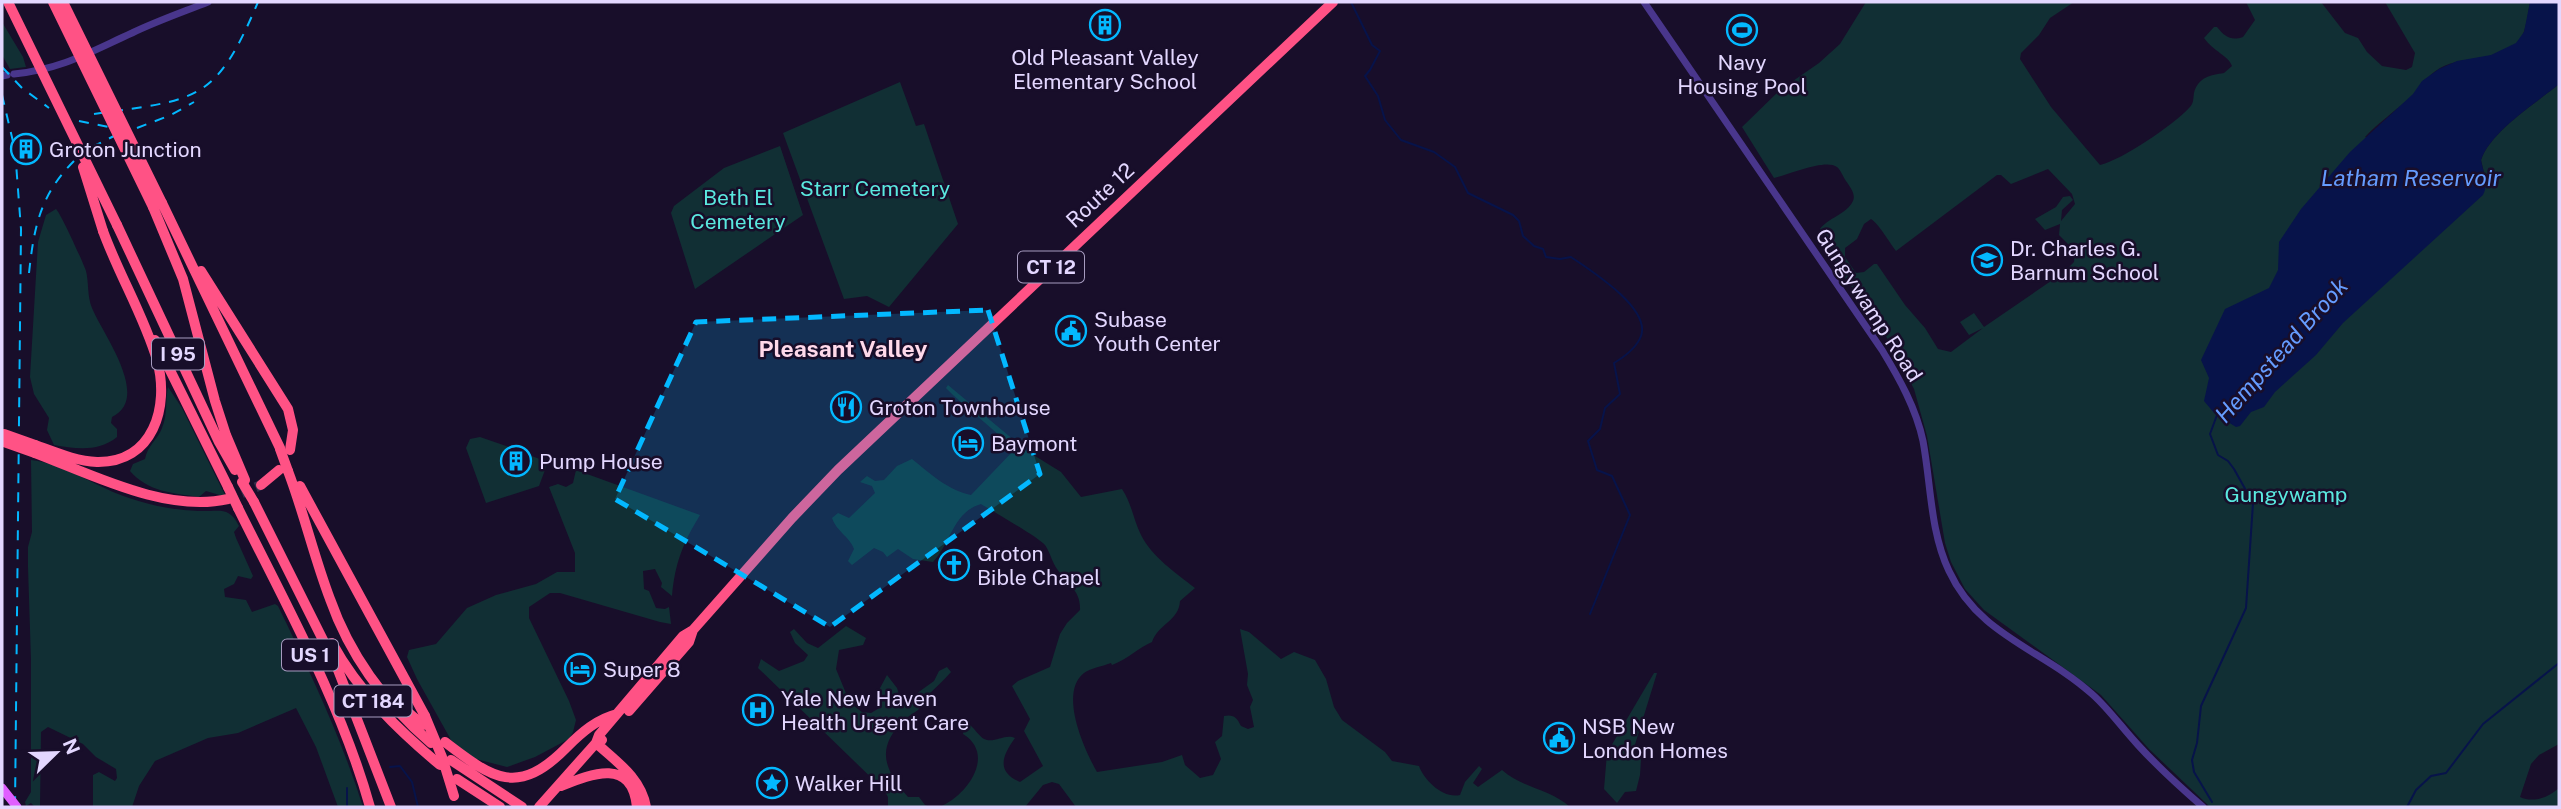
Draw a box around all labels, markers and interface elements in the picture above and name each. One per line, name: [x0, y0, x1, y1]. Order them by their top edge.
building icon: Old Pleasant Valley Elementary School: [1088, 8, 1122, 42]
sports icon: Navy Housing Pool: [1725, 13, 1759, 47]
place label: Old Pleasant Valley Elementary School: [1011, 45, 1199, 94]
place label: Navy Housing Pool: [1677, 50, 1807, 99]
building icon: Groton Junction: [9, 132, 43, 166]
place label: Groton Junction: [49, 137, 202, 162]
street label: Route 12: [1061, 157, 1139, 233]
water label: Latham Reservoir: [2321, 164, 2501, 191]
park label: Starr Cemetery: [800, 176, 950, 201]
park label: Beth El Cemetery: [690, 185, 786, 234]
street label: Gungywamp Road: [1810, 224, 1928, 386]
place label: Dr. Charles G. Barnum School: [2010, 236, 2159, 285]
school or university icon: Dr. Charles G. Barnum School: [1970, 243, 2004, 277]
road number: CT 12: [1018, 252, 1084, 282]
water label: Hempstead Brook: [2209, 272, 2353, 428]
place label: Subase Youth Center: [1094, 307, 1221, 356]
public building icon: Subase Youth Center: [1054, 314, 1088, 348]
district label: Pleasant Valley: [759, 335, 927, 362]
road number: I 95: [152, 338, 204, 370]
restaurant icon: Groton Townhouse: [829, 390, 863, 424]
place label: Groton Townhouse: [869, 395, 1051, 420]
hotel icon: Baymont: [951, 426, 985, 460]
place label: Baymont: [991, 431, 1077, 456]
building icon: Pump House: [499, 444, 533, 478]
place label: Pump House: [539, 449, 663, 474]
park label: Gungywamp: [2225, 482, 2347, 507]
place label: Groton Bible Chapel: [977, 541, 1101, 590]
church icon: Groton Bible Chapel: [937, 548, 971, 582]
road number: US 1: [282, 640, 338, 670]
hotel icon: Super 8: [563, 652, 597, 686]
place label: Super 8: [603, 657, 681, 682]
road number: CT 184: [334, 686, 412, 716]
place label: Yale New Haven Health Urgent Care: [781, 686, 969, 735]
hospital icon: Yale New Haven Health Urgent Care: [741, 693, 775, 727]
place label: NSB New London Homes: [1582, 714, 1728, 763]
north arrow: [21, 718, 91, 788]
public building icon: NSB New London Homes: [1542, 721, 1576, 755]
text: N: [59, 735, 85, 757]
place icon: Walker Hill: [755, 766, 789, 800]
place label: Walker Hill: [795, 771, 902, 796]

